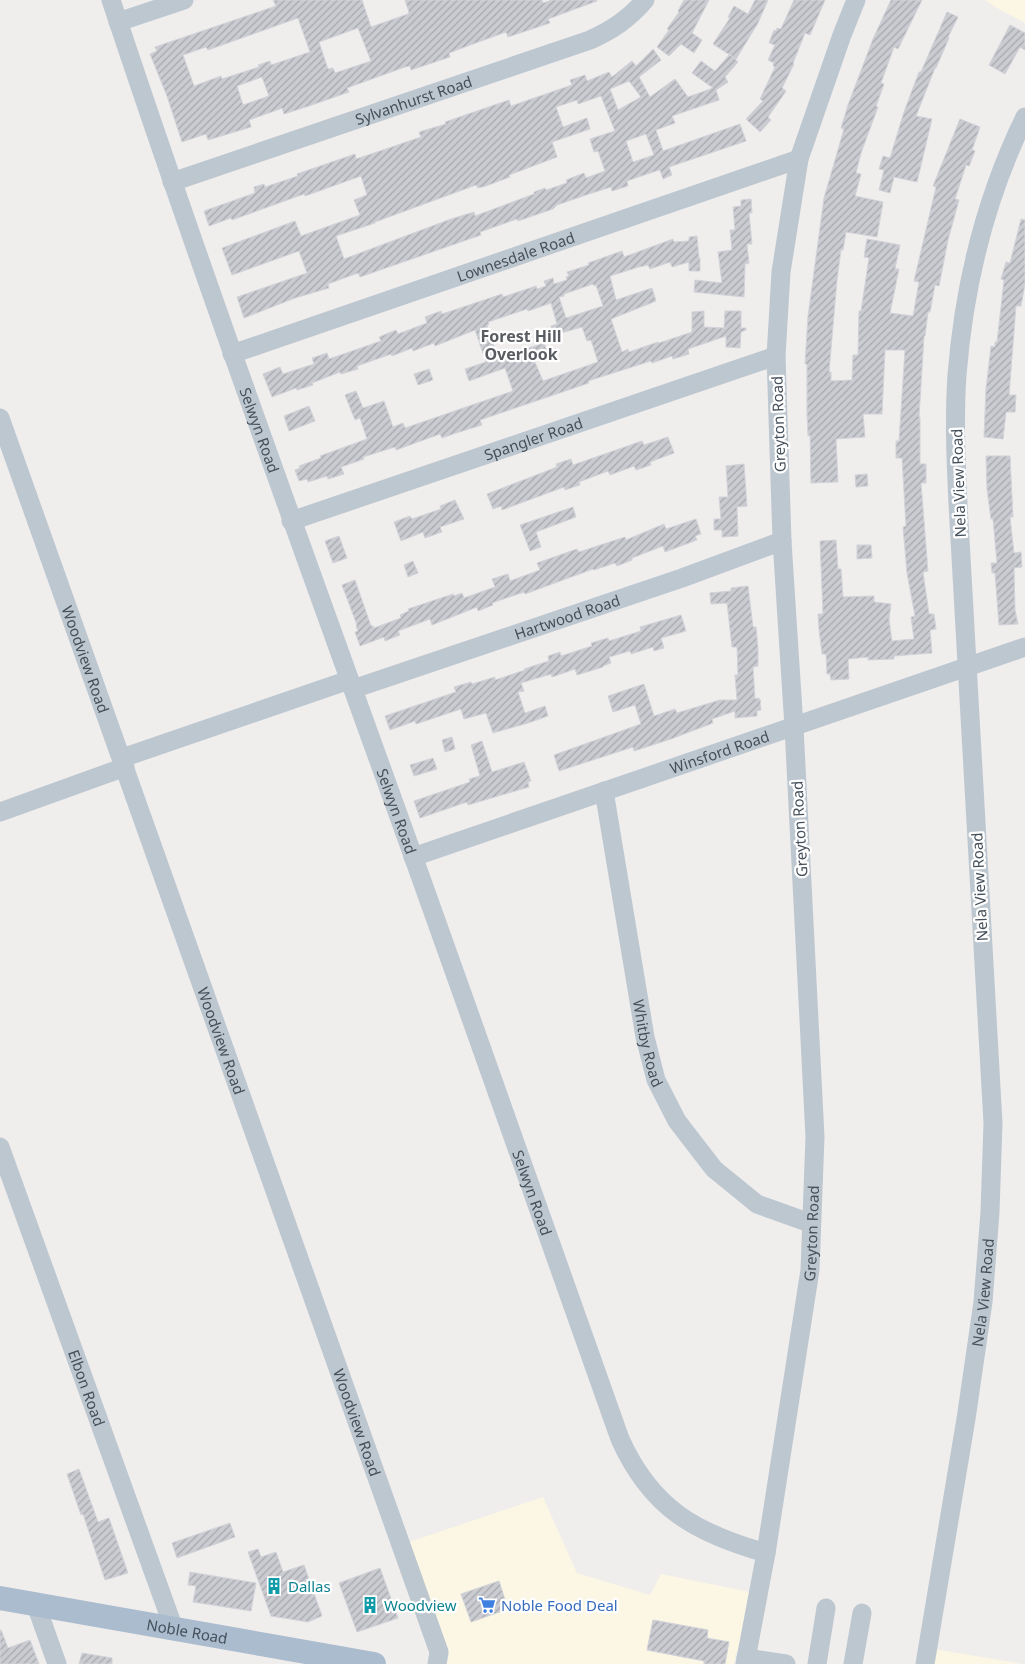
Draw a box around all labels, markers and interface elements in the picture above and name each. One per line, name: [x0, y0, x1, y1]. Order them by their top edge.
street label: Sylvanhurst Road: [352, 71, 475, 129]
street label: Lownesdale Road: [454, 227, 577, 286]
district label: Forest Hill Overlook: [481, 325, 561, 365]
street label: Greyton Road: [766, 376, 790, 472]
street label: Selwyn Road: [235, 385, 284, 475]
street label: Spangler Road: [481, 413, 585, 465]
street label: Nela View Road: [946, 428, 970, 538]
street label: Hartwood Road: [512, 590, 623, 644]
street label: Woodview Road: [58, 603, 114, 716]
street label: Winsford Road: [667, 726, 772, 778]
street label: Selwyn Road: [372, 766, 421, 856]
street label: Greyton Road: [786, 780, 812, 878]
street label: Nela View Road: [966, 832, 992, 942]
street label: Woodview Road: [193, 984, 250, 1097]
street label: Whitby Road: [629, 998, 668, 1091]
street label: Selwyn Road: [508, 1147, 557, 1238]
street label: Greyton Road: [798, 1185, 823, 1283]
street label: Nela View Road: [967, 1238, 998, 1348]
street label: Elbon Road: [64, 1347, 110, 1429]
street label: Woodview Road: [329, 1366, 386, 1479]
building icon: Dallas: [264, 1576, 284, 1596]
place label: Dallas: [288, 1576, 331, 1596]
building icon: Woodview: [360, 1595, 380, 1615]
place label: Woodview: [384, 1595, 457, 1615]
supermarket icon: Noble Food Deal: [477, 1595, 497, 1615]
place label: Noble Food Deal: [501, 1595, 618, 1615]
street label: Noble Road: [145, 1614, 229, 1648]

